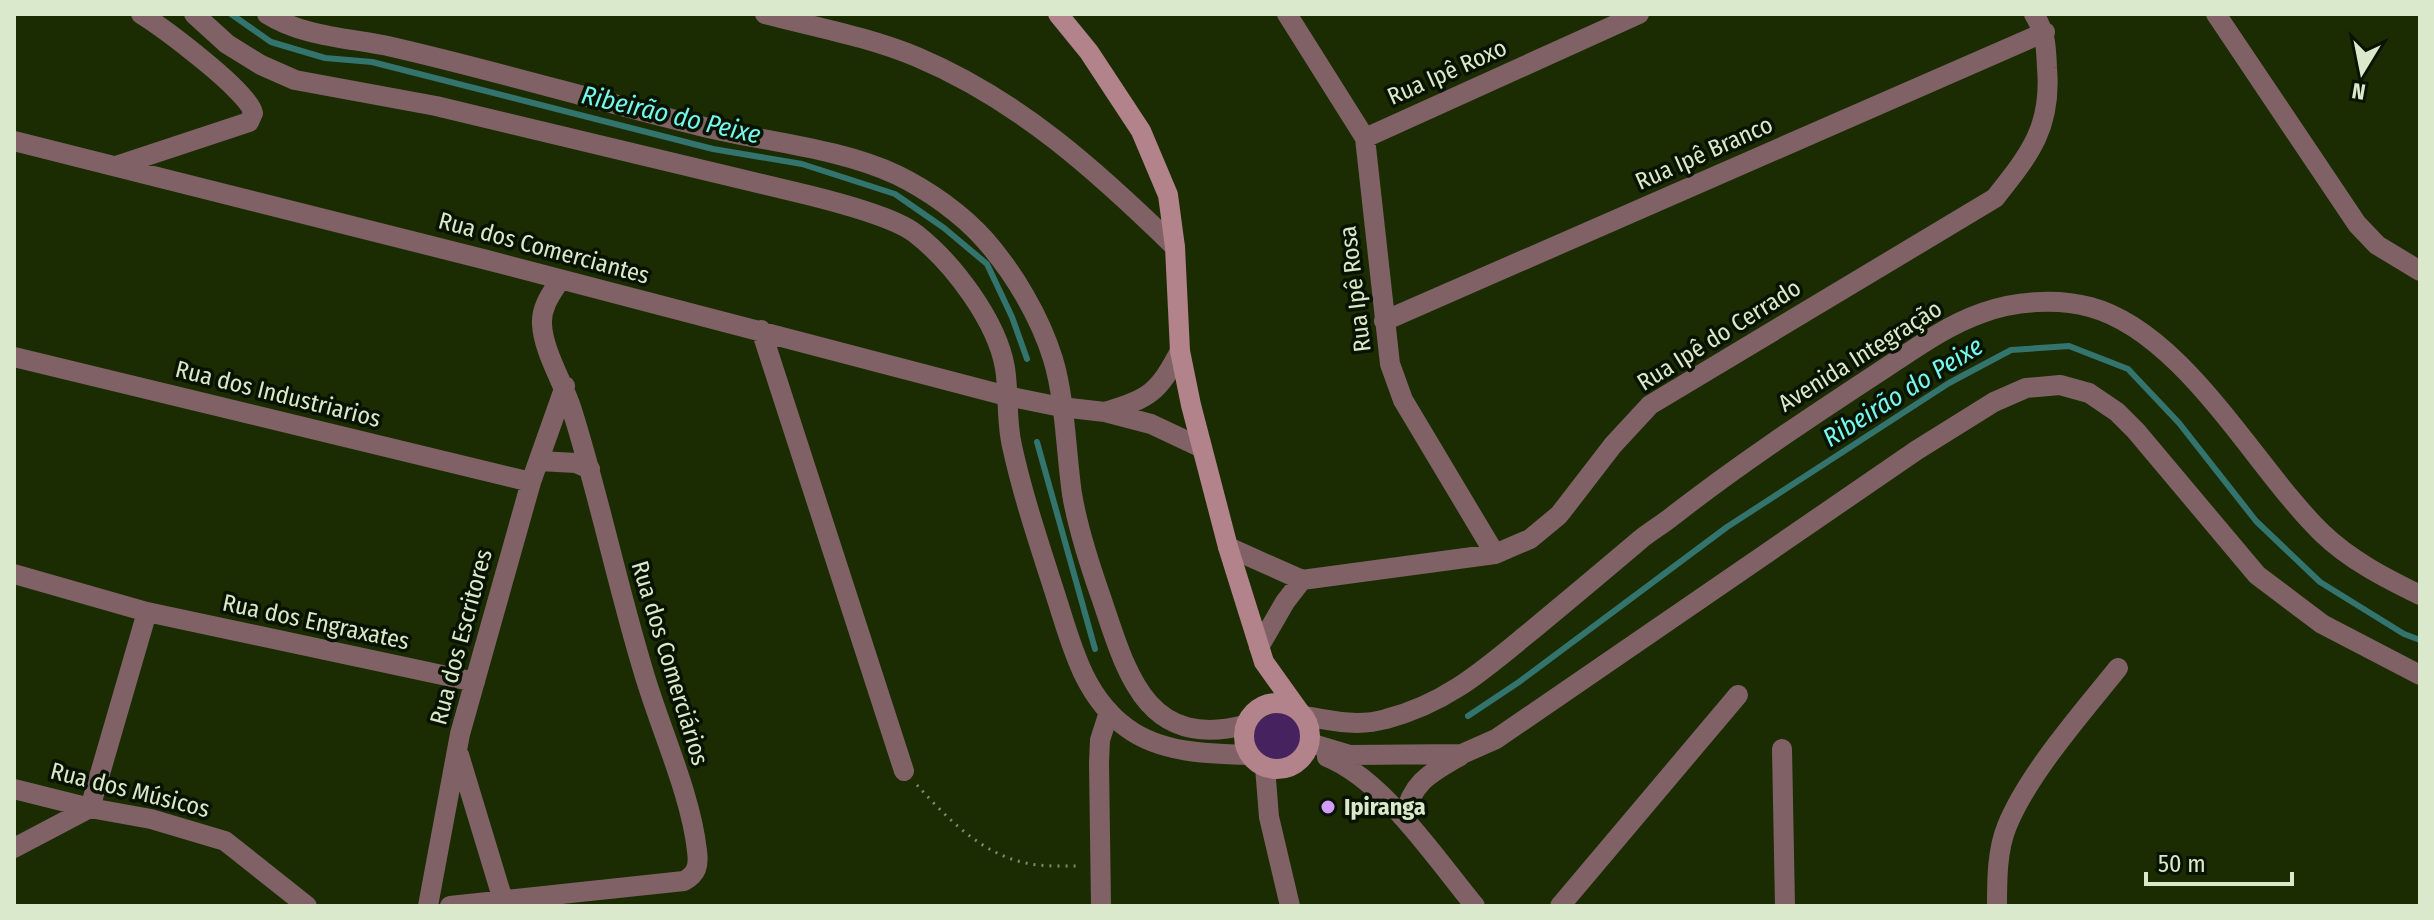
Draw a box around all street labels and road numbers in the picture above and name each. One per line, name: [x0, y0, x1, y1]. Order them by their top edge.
street label: Rua Ipê Roxo: [1383, 33, 1511, 111]
street label: Rua Ipê Branco: [1631, 110, 1777, 196]
street label: Rua dos Comerciantes: [436, 206, 652, 290]
street label: Rua Ipê Rosa: [1333, 224, 1377, 354]
street label: Rua Ipê do Cerrado: [1632, 273, 1806, 397]
street label: Avenida Integração: [1773, 294, 1947, 418]
street label: Rua dos Industriarios: [173, 355, 383, 433]
street label: Rua dos Escritores: [424, 546, 498, 728]
street label: Rua dos Comerciários: [626, 557, 714, 769]
street label: Rua dos Engraxates: [220, 589, 412, 655]
street label: Rua dos Músicos: [48, 757, 212, 823]

